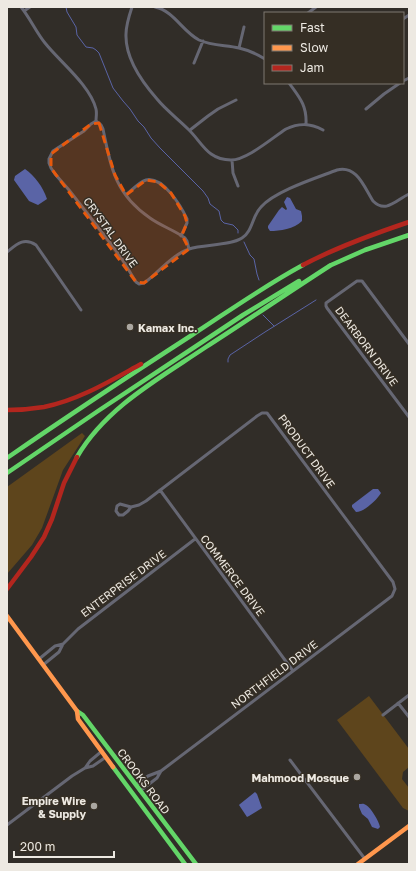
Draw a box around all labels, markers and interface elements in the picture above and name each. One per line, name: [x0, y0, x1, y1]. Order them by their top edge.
legend: [264, 12, 404, 84]
text: Fast: [300, 20, 325, 35]
text: Slow: [300, 40, 328, 55]
text: Jam: [300, 60, 324, 75]
street label: CRYSTAL DRIVE: [81, 194, 141, 270]
street label: DEARBORN DRIVE: [333, 304, 401, 388]
place label: Kamax Inc.: [138, 321, 197, 334]
marker: Kamax Inc.: [125, 322, 135, 332]
street label: PRODUCT DRIVE: [276, 412, 338, 491]
street label: COMMERCE DRIVE: [198, 532, 268, 618]
street label: ENTERPRISE DRIVE: [78, 547, 168, 619]
street label: NORTHFIELD DRIVE: [228, 637, 320, 711]
street label: CROOKS ROAD: [115, 746, 173, 817]
place label: Mahmood Mosque: [251, 771, 350, 784]
marker: Mahmood Mosque: [352, 772, 362, 782]
place label: Empire Wire & Supply: [22, 794, 87, 820]
marker: Empire Wire & Supply: [89, 801, 99, 811]
scale bar: [14, 833, 114, 859]
text: 200 m: [20, 839, 55, 854]

